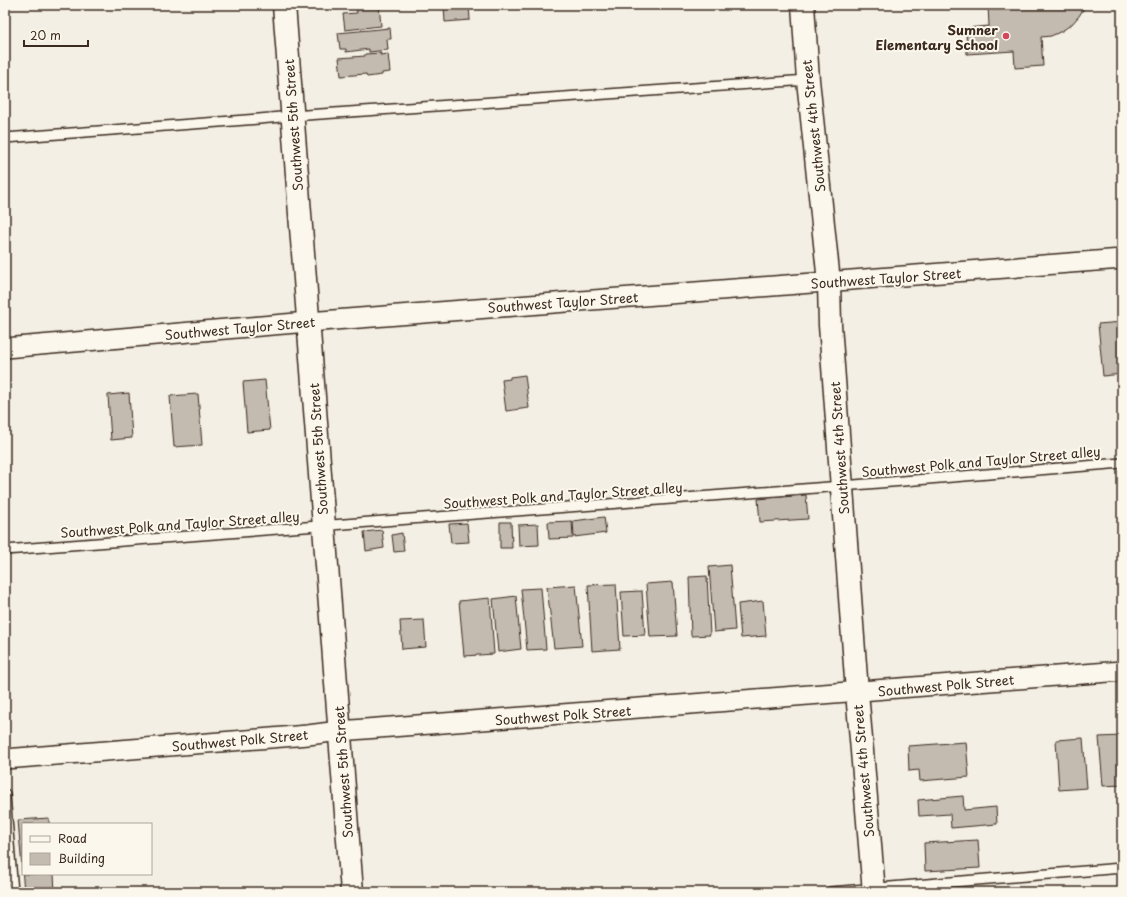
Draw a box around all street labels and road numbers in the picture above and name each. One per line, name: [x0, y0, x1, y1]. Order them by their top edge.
street label: Southwest 5th Street: [279, 59, 307, 191]
street label: Southwest 4th Street: [797, 59, 829, 193]
street label: Southwest Taylor Street: [810, 263, 962, 293]
street label: Southwest Taylor Street: [487, 287, 639, 317]
street label: Southwest Taylor Street: [164, 312, 316, 344]
street label: Southwest 4th Street: [825, 381, 853, 515]
street label: Southwest 5th Street: [304, 383, 332, 515]
street label: Southwest Polk and Taylor Street alley: [861, 441, 1101, 481]
street label: Southwest Polk and Taylor Street alley: [443, 477, 683, 513]
street label: Southwest Polk and Taylor Street alley: [60, 506, 300, 542]
street label: Southwest Polk Street: [877, 670, 1015, 700]
street label: Southwest Polk Street: [494, 701, 632, 729]
street label: Southwest 4th Street: [848, 704, 878, 838]
street label: Southwest 5th Street: [329, 706, 357, 838]
street label: Southwest Polk Street: [171, 725, 309, 755]

